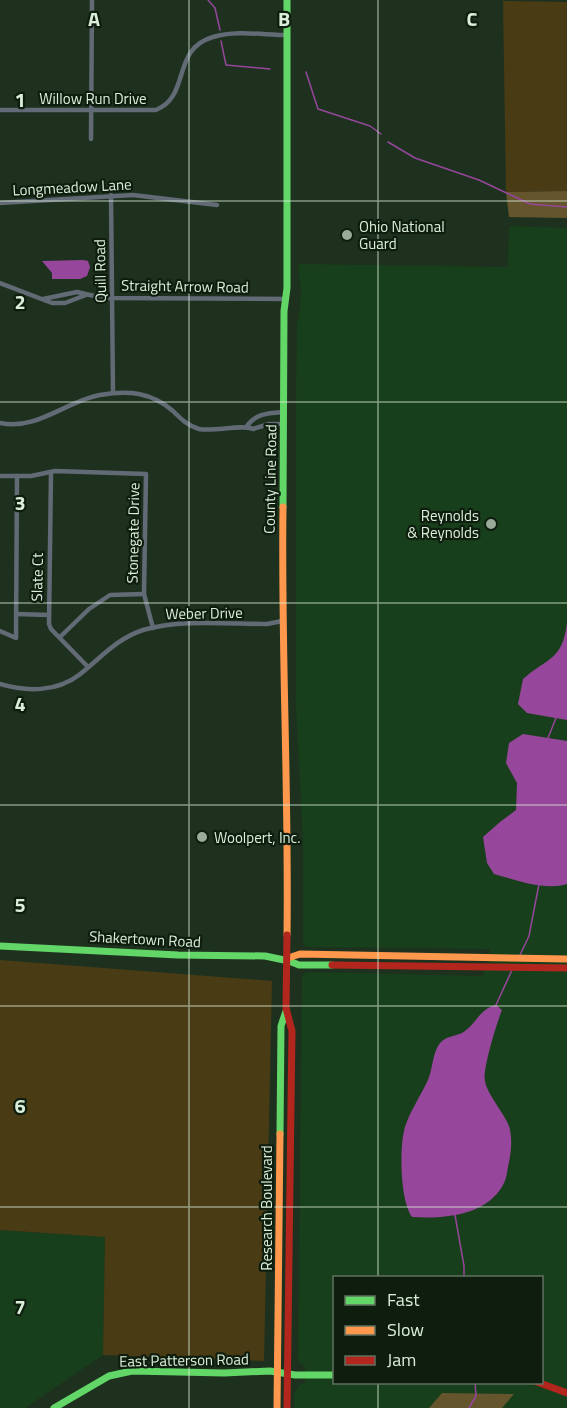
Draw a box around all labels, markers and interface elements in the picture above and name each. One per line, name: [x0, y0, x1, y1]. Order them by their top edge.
text: A: [88, 3, 100, 34]
text: B: [278, 3, 290, 34]
text: C: [467, 3, 478, 34]
text: 1: [14, 84, 26, 115]
street label: Willow Run Drive: [39, 87, 147, 110]
street label: Longmeadow Lane: [12, 172, 132, 202]
place label: Ohio National Guard: [359, 215, 445, 255]
marker: Ohio National Guard: [340, 228, 354, 242]
street label: Quill Road: [88, 239, 112, 303]
street label: Straight Arrow Road: [121, 273, 249, 299]
text: 2: [14, 286, 26, 317]
street label: County Line Road: [258, 424, 282, 534]
street label: Stonegate Drive: [121, 482, 145, 584]
text: 3: [14, 487, 26, 518]
place label: Reynolds & Reynolds: [407, 504, 479, 544]
marker: Reynolds & Reynolds: [484, 517, 498, 531]
street label: Slate Ct: [25, 552, 49, 602]
street label: Weber Drive: [165, 601, 243, 625]
text: 4: [14, 688, 26, 719]
place label: Woolpert, Inc.: [214, 826, 300, 849]
marker: Woolpert, Inc.: [195, 830, 209, 844]
text: 5: [14, 889, 26, 920]
street label: Shakertown Road: [89, 925, 201, 953]
text: 6: [14, 1090, 26, 1121]
street label: Research Boulevard: [255, 1145, 278, 1271]
legend: [333, 1276, 543, 1384]
text: Fast: [387, 1286, 420, 1313]
text: 7: [14, 1291, 26, 1322]
text: Slow: [387, 1316, 424, 1343]
text: Jam: [387, 1346, 416, 1373]
street label: East Patterson Road: [119, 1347, 249, 1373]

